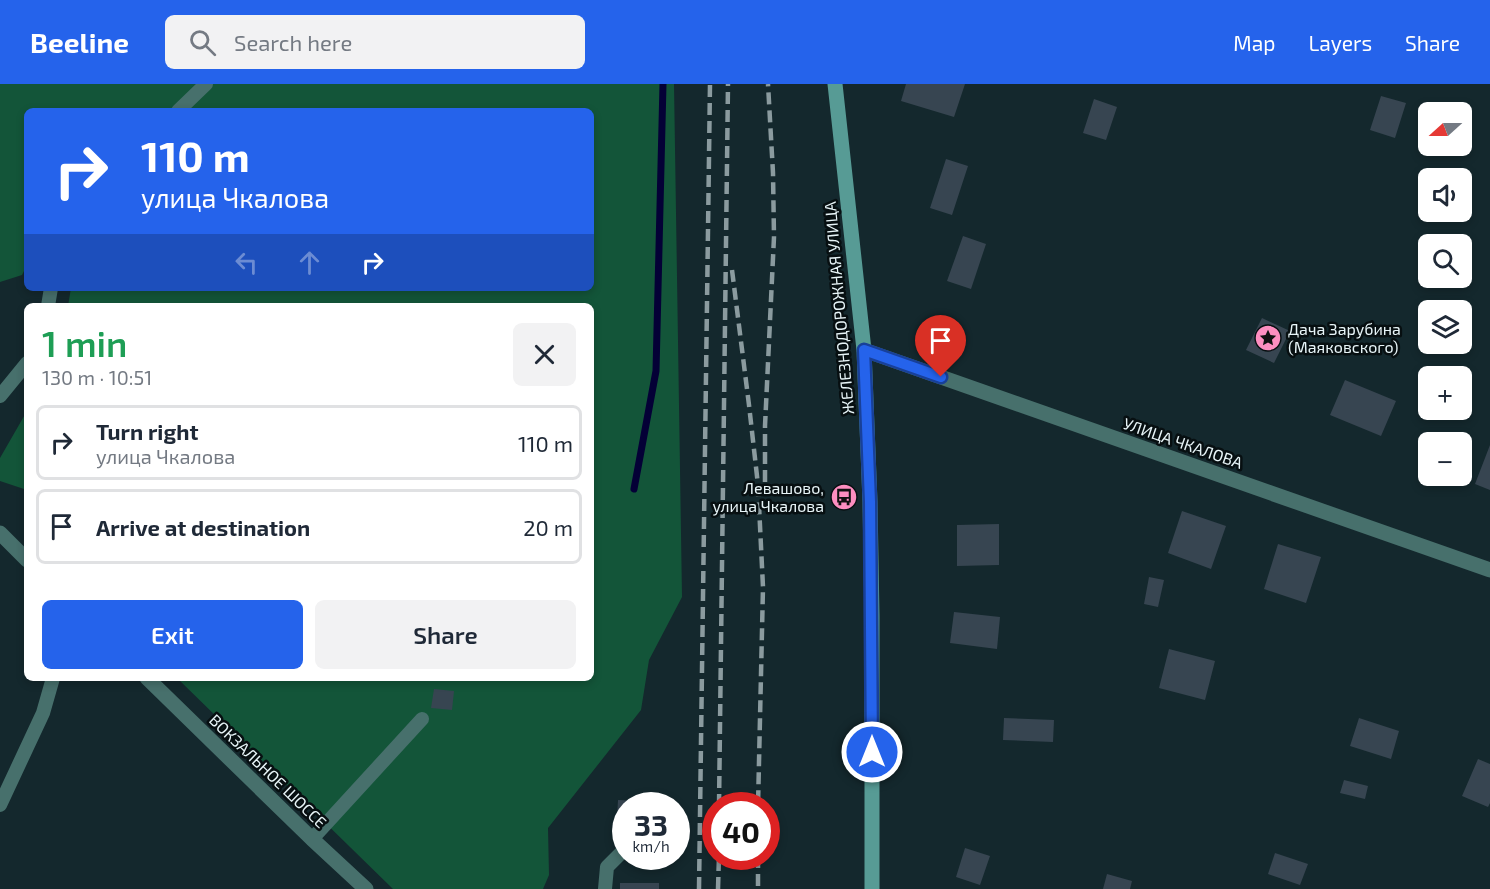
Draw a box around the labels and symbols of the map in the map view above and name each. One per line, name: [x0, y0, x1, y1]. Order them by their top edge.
north arrow: [1418, 102, 1472, 156]
street label: ЖЕЛЕЗНОДОРОЖНАЯ УЛИЦА: [820, 201, 857, 415]
pin: [915, 315, 966, 377]
place label: Дача Зарубина (Маяковского): [1288, 319, 1401, 356]
place icon: Дача Зарубина (Маяковского): [1253, 323, 1283, 353]
street label: УЛИЦА ЧКАЛОВА: [1121, 413, 1245, 472]
place label: Левашово, улица Чкалова: [713, 478, 824, 516]
bus stop icon: Левашово, улица Чкалова: [829, 482, 859, 512]
street label: ВОКЗАЛЬНОЕ ШОССЕ: [206, 710, 331, 831]
position arrow: [840, 720, 904, 784]
speed limit sign: 40: [702, 792, 780, 870]

